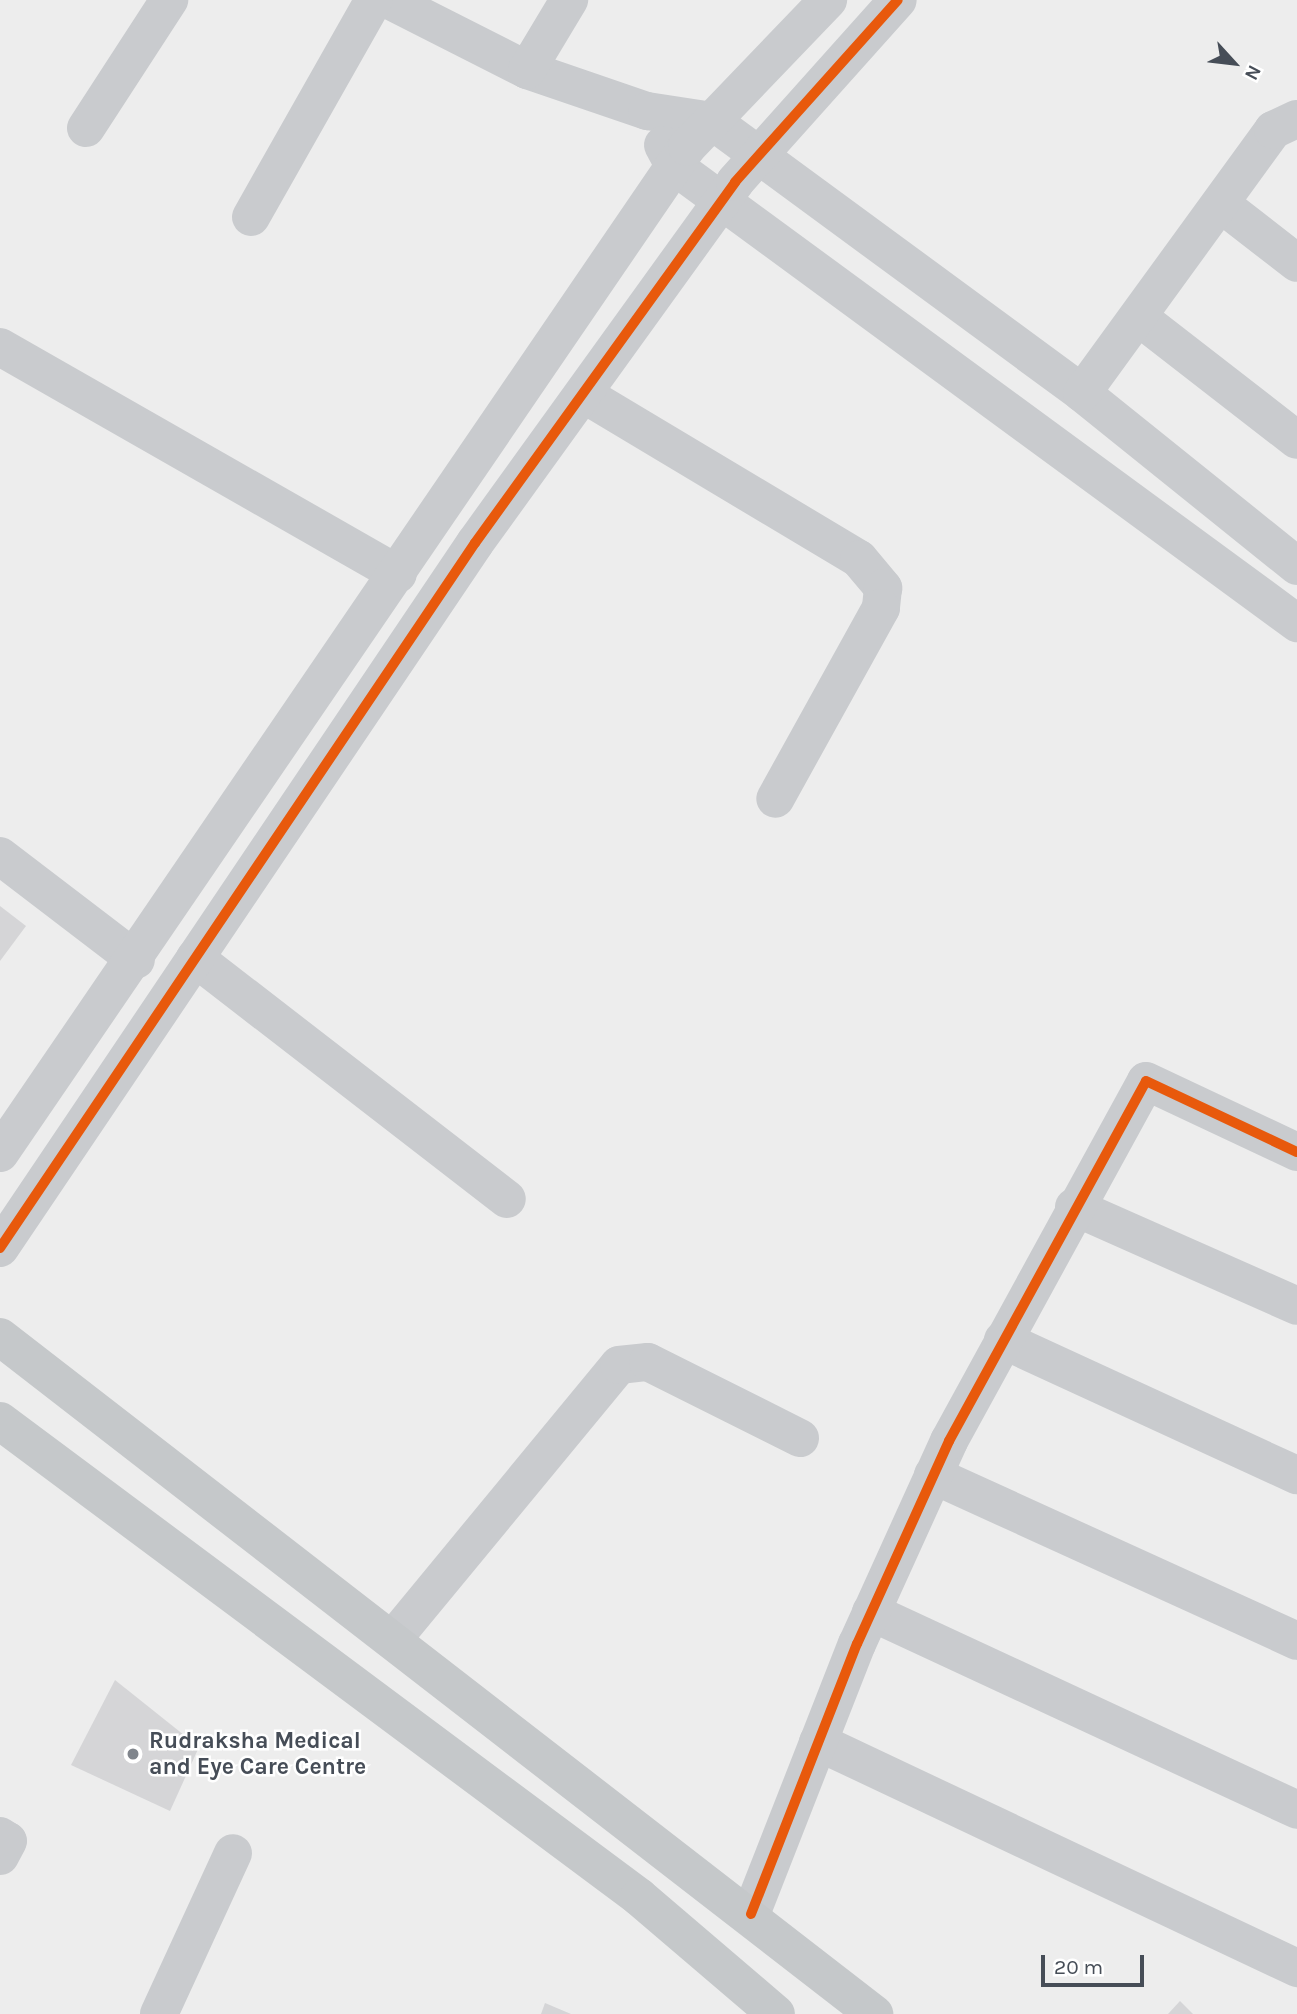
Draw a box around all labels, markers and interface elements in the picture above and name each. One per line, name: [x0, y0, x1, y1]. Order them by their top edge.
north arrow: [1199, 28, 1269, 98]
text: N: [1240, 61, 1266, 84]
place label: Rudraksha Medical and Eye Care Centre: [149, 1727, 366, 1781]
marker: Rudraksha Medical and Eye Care Centre: [123, 1744, 143, 1764]
scale bar: [1045, 1940, 1148, 1984]
text: 20 m: [1054, 1955, 1103, 1979]

